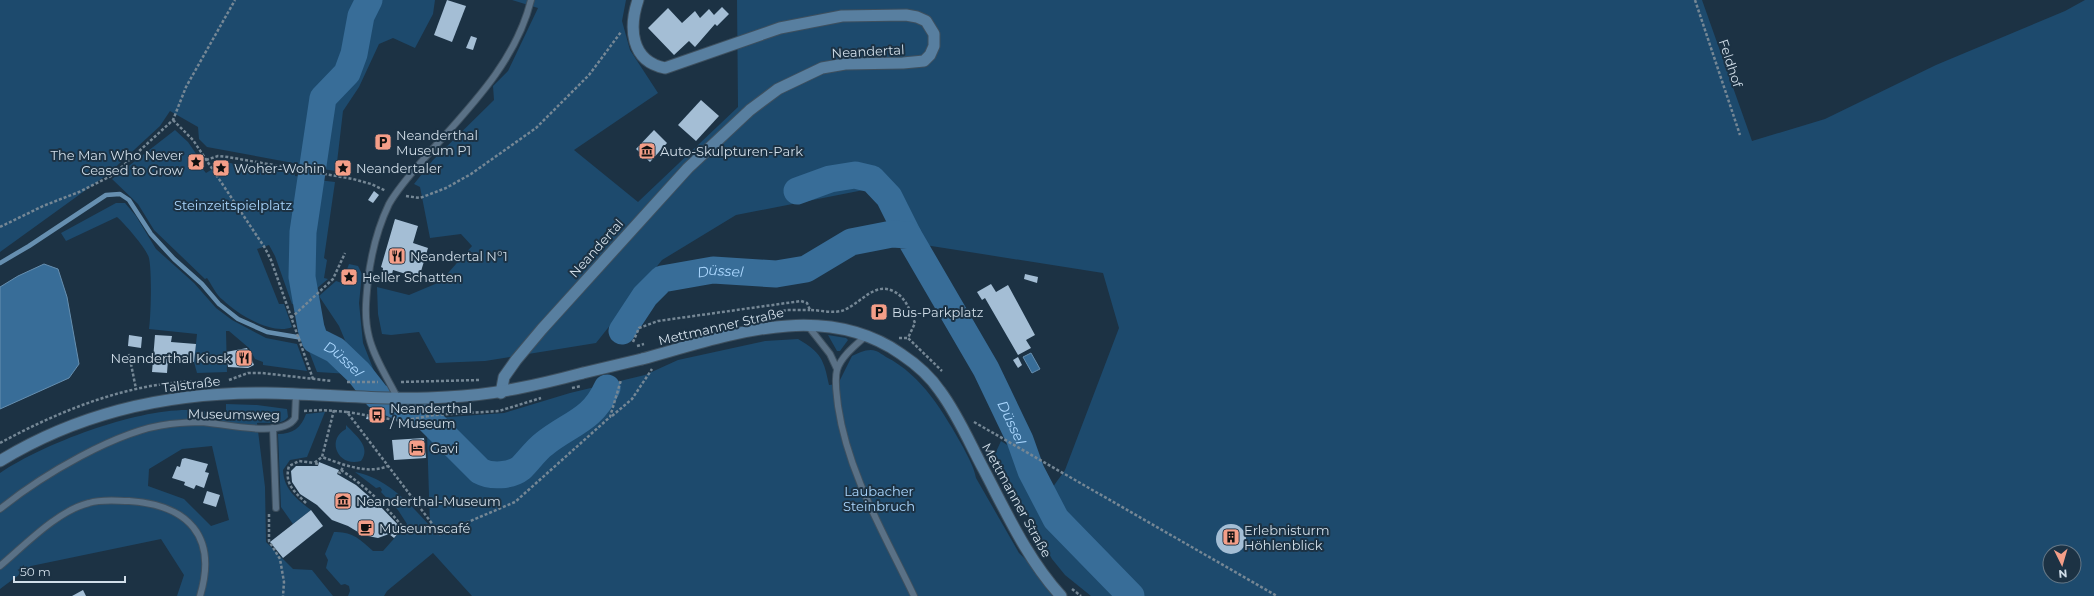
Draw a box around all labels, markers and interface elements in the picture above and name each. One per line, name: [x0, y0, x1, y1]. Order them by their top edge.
street label: Feldhof: [1716, 37, 1746, 90]
street label: Neandertal: [831, 41, 905, 61]
place label: Neanderthal Museum P1: [396, 127, 478, 158]
parking icon: Neanderthal Museum P1: [373, 132, 393, 152]
museum icon: Auto-Skulpturen-Park: [637, 141, 657, 161]
place label: Auto-Skulpturen-Park: [660, 143, 803, 159]
place label: The Man Who Never Ceased to Grow: [50, 147, 184, 178]
place icon: The Man Who Never Ceased to Grow: [186, 152, 206, 172]
place icon: Woher-Wohin: [211, 158, 231, 178]
place icon: Neandertaler: [333, 158, 353, 178]
place label: Woher-Wohin: [234, 160, 325, 176]
place label: Neandertaler: [356, 160, 442, 176]
park label: Steinzeitspielplatz: [174, 197, 292, 213]
street label: Neandertal: [566, 216, 626, 280]
restaurant icon: Neandertal N°1: [387, 246, 407, 266]
place label: Neandertal N°1: [410, 248, 508, 264]
water label: Düssel: [696, 261, 744, 282]
place icon: Heller Schatten: [339, 267, 359, 287]
place label: Heller Schatten: [362, 269, 462, 285]
parking icon: Bus-Parkplatz: [869, 302, 889, 322]
street label: Mettmanner Straße: [657, 304, 785, 348]
place label: Bus-Parkplatz: [892, 304, 984, 320]
water label: Düssel: [321, 337, 368, 381]
restaurant icon: Neanderthal Kiosk: [234, 348, 254, 368]
place label: Neanderthal Kiosk: [111, 350, 231, 366]
street label: Talstraße: [161, 372, 221, 396]
water label: Düssel: [993, 398, 1030, 447]
place label: Neanderthal / Museum: [389, 400, 472, 431]
street label: Museumsweg: [188, 405, 280, 423]
bus stop icon: Neanderthal / Museum: [367, 405, 387, 425]
hotel icon: Gavi: [407, 438, 427, 458]
place label: Gavi: [430, 440, 458, 456]
street label: Mettmanner Straße: [979, 440, 1055, 560]
park label: Laubacher Steinbruch: [843, 483, 915, 514]
museum icon: Neanderthal-Museum: [333, 491, 353, 511]
place label: Neanderthal-Museum: [356, 493, 501, 509]
cafe icon: Museumscafé: [356, 518, 376, 538]
place label: Museumscafé: [379, 520, 471, 536]
place label: Erlebnisturm Höhlenblick: [1244, 522, 1330, 553]
building icon: Erlebnisturm Höhlenblick: [1221, 527, 1241, 547]
north arrow: [2042, 544, 2082, 584]
scale bar: [14, 558, 125, 584]
text: 50 m: [20, 564, 51, 579]
text: N: [2058, 567, 2068, 581]

